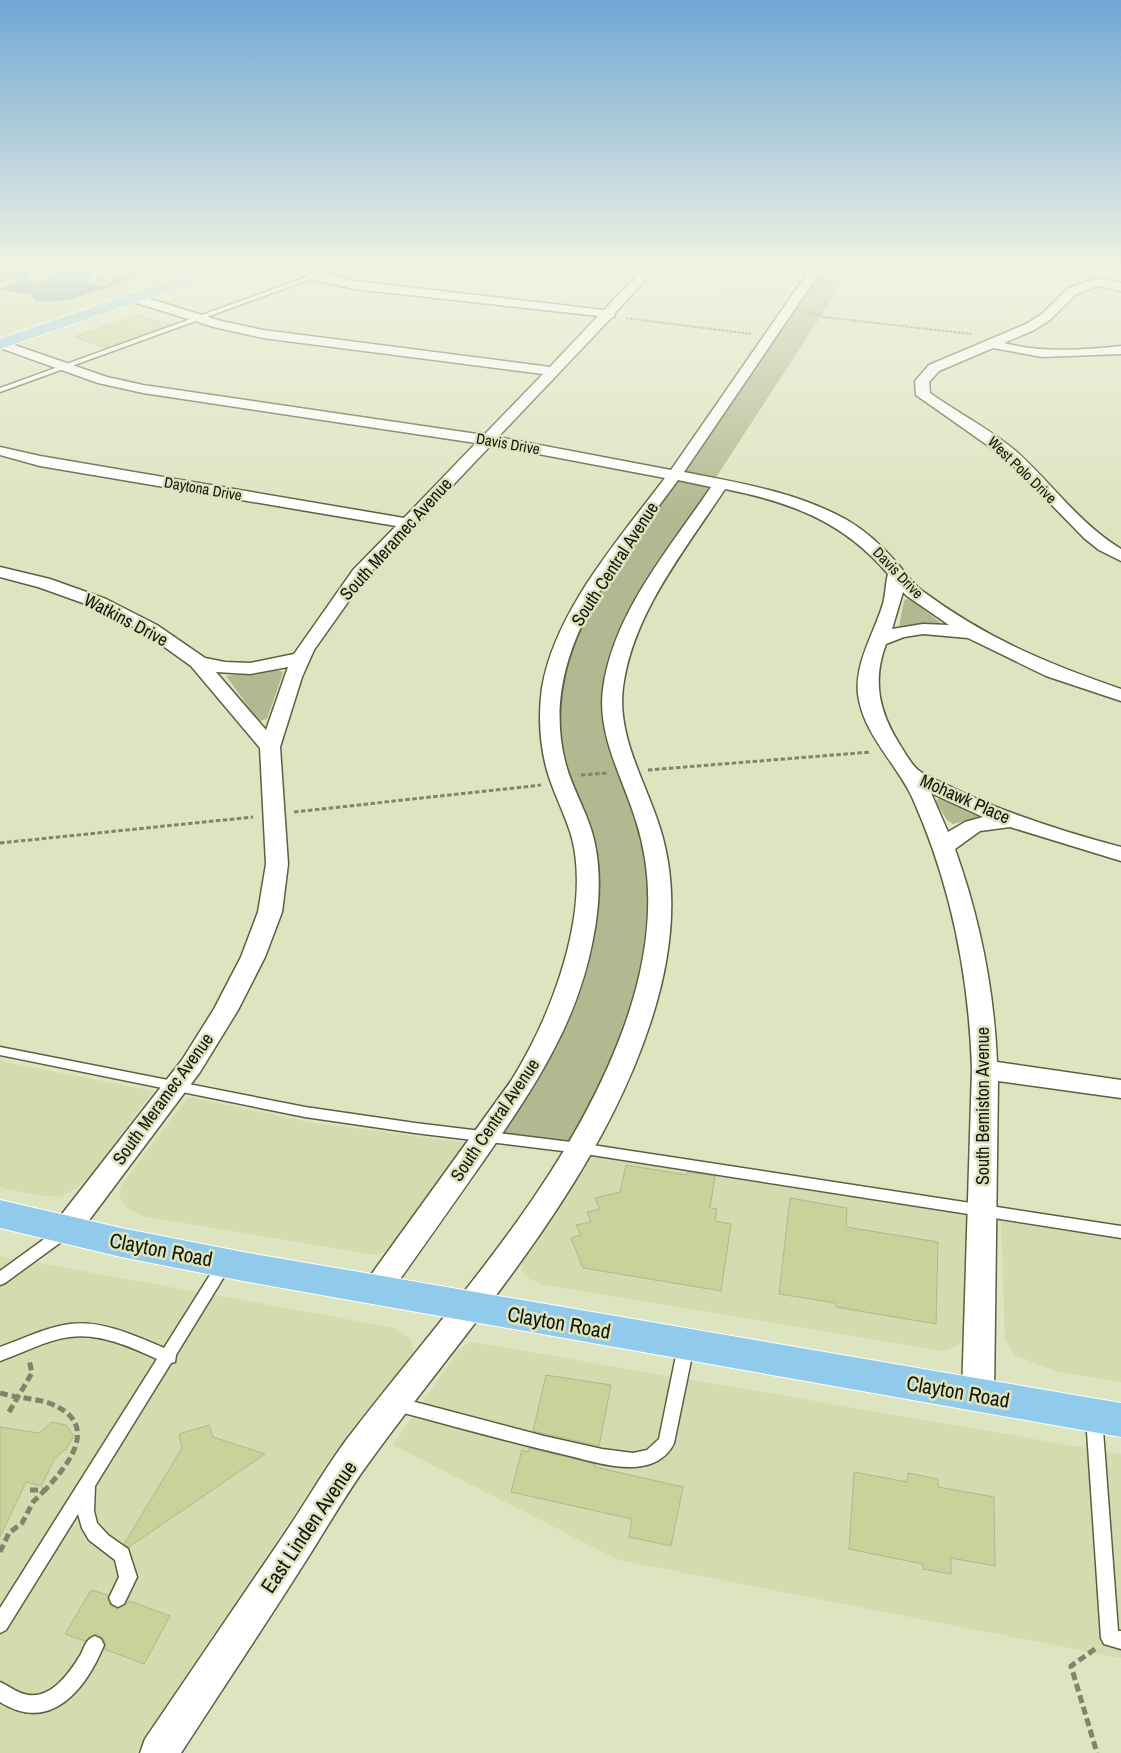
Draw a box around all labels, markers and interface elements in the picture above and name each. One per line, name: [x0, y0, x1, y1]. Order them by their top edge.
street label: Davis Drive: [475, 428, 542, 459]
street label: West Polo Drive: [983, 431, 1062, 508]
street label: Daytona Drive: [163, 471, 244, 506]
street label: South Meramec Avenue: [334, 472, 458, 605]
street label: South Central Avenue: [565, 497, 664, 631]
street label: Davis Drive: [868, 542, 928, 603]
street label: Watkins Drive: [80, 587, 173, 652]
street label: Mohawk Place: [916, 768, 1014, 829]
street label: South Bemiston Avenue: [970, 1027, 995, 1185]
street label: South Meramec Avenue: [106, 1028, 219, 1170]
street label: South Central Avenue: [444, 1053, 545, 1186]
street label: Clayton Road: [107, 1225, 215, 1274]
street label: Clayton Road: [505, 1299, 613, 1346]
street label: Clayton Road: [904, 1368, 1012, 1415]
street label: East Linden Avenue: [254, 1455, 364, 1599]

